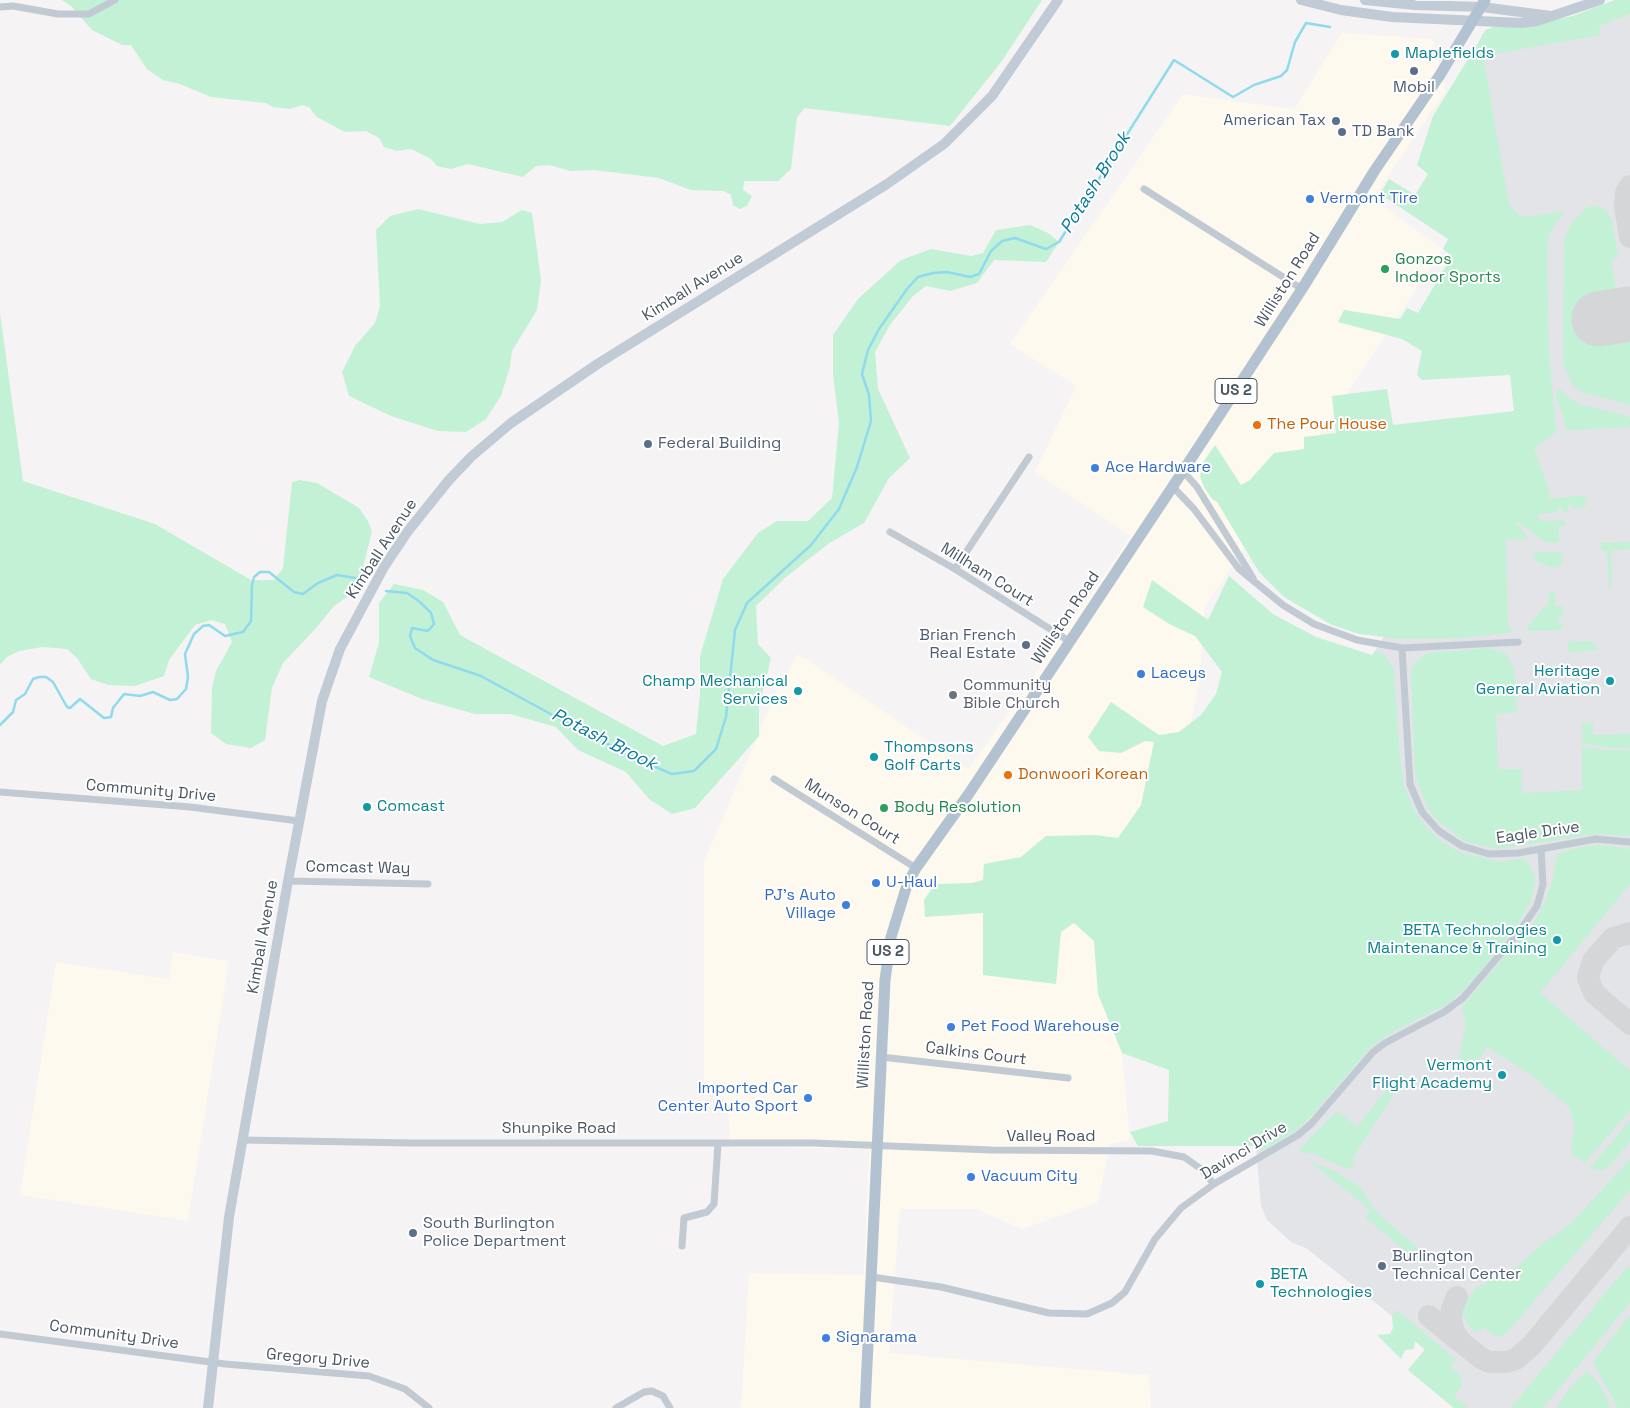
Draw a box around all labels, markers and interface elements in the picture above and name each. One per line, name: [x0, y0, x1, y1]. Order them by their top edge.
place label: Maplefields: [1405, 44, 1494, 64]
marker: Maplefields: [1389, 48, 1401, 60]
marker: Mobil: [1408, 65, 1420, 77]
place label: Mobil: [1393, 78, 1435, 98]
place label: American Tax: [1223, 111, 1326, 131]
marker: American Tax: [1330, 115, 1342, 127]
place label: TD Bank: [1352, 122, 1414, 142]
marker: TD Bank: [1336, 126, 1348, 138]
water label: Potash Brook: [1056, 128, 1136, 238]
place label: Vermont Tire: [1320, 189, 1418, 209]
marker: Vermont Tire: [1304, 193, 1316, 205]
street label: Williston Road: [1251, 229, 1325, 331]
street label: Kimball Avenue: [639, 248, 747, 326]
place label: Gonzos Indoor Sports: [1395, 250, 1501, 288]
marker: Gonzos Indoor Sports: [1379, 263, 1391, 275]
road number: US 2: [1215, 378, 1257, 404]
place label: The Pour House: [1267, 415, 1387, 435]
marker: The Pour House: [1251, 419, 1263, 431]
place label: Federal Building: [658, 434, 781, 454]
marker: Federal Building: [642, 438, 654, 450]
place label: Ace Hardware: [1105, 458, 1211, 478]
marker: Ace Hardware: [1089, 462, 1101, 474]
street label: Kimball Avenue: [343, 495, 421, 603]
street label: Millham Court: [937, 539, 1037, 611]
street label: Williston Road: [1028, 568, 1104, 668]
place label: Brian French Real Estate: [919, 626, 1016, 664]
marker: Brian French Real Estate: [1020, 639, 1032, 651]
place label: Heritage General Aviation: [1476, 662, 1600, 700]
place label: Laceys: [1151, 664, 1206, 684]
marker: Laceys: [1135, 668, 1147, 680]
place label: Champ Mechanical Services: [642, 672, 788, 710]
marker: Heritage General Aviation: [1604, 675, 1616, 687]
place label: Community Bible Church: [963, 676, 1060, 714]
marker: Champ Mechanical Services: [792, 685, 804, 697]
marker: Community Bible Church: [947, 689, 959, 701]
water label: Potash Brook: [548, 704, 660, 776]
place label: Thompsons Golf Carts: [884, 738, 974, 776]
marker: Thompsons Golf Carts: [868, 751, 880, 763]
place label: Donwoori Korean: [1018, 765, 1148, 785]
marker: Donwoori Korean: [1002, 769, 1014, 781]
street label: Munson Court: [801, 775, 903, 849]
street label: Community Drive: [85, 776, 217, 806]
place label: Comcast: [377, 797, 445, 817]
place label: Body Resolution: [894, 798, 1021, 818]
marker: Comcast: [361, 801, 373, 813]
marker: Body Resolution: [878, 802, 890, 814]
street label: Eagle Drive: [1495, 818, 1581, 848]
street label: Comcast Way: [305, 857, 411, 879]
place label: U-Haul: [886, 873, 937, 893]
marker: U-Haul: [870, 877, 882, 889]
street label: Kimball Avenue: [244, 879, 282, 995]
place label: PJ's Auto Village: [764, 886, 836, 924]
marker: PJ's Auto Village: [840, 899, 852, 911]
place label: BETA Technologies Maintenance & Training: [1367, 921, 1547, 959]
marker: BETA Technologies Maintenance & Training: [1551, 934, 1563, 946]
road number: US 2: [867, 940, 909, 964]
street label: Williston Road: [854, 981, 878, 1089]
place label: Pet Food Warehouse: [961, 1017, 1119, 1037]
marker: Pet Food Warehouse: [945, 1021, 957, 1033]
street label: Calkins Court: [924, 1038, 1028, 1070]
place label: Vermont Flight Academy: [1372, 1056, 1492, 1094]
marker: Vermont Flight Academy: [1496, 1069, 1508, 1081]
place label: Imported Car Center Auto Sport: [658, 1079, 798, 1117]
marker: Imported Car Center Auto Sport: [802, 1092, 814, 1104]
street label: Davinci Drive: [1197, 1118, 1291, 1184]
street label: Shunpike Road: [502, 1119, 616, 1139]
street label: Valley Road: [1006, 1127, 1096, 1147]
place label: Vacuum City: [981, 1167, 1078, 1187]
marker: Vacuum City: [965, 1171, 977, 1183]
place label: South Burlington Police Department: [423, 1214, 566, 1252]
marker: South Burlington Police Department: [407, 1227, 419, 1239]
place label: Burlington Technical Center: [1392, 1247, 1521, 1285]
marker: Burlington Technical Center: [1376, 1260, 1388, 1272]
place label: BETA Technologies: [1270, 1265, 1372, 1303]
marker: BETA Technologies: [1254, 1278, 1266, 1290]
street label: Community Drive: [48, 1316, 180, 1354]
place label: Signarama: [836, 1328, 917, 1348]
marker: Signarama: [820, 1332, 832, 1344]
street label: Gregory Drive: [265, 1345, 371, 1373]

